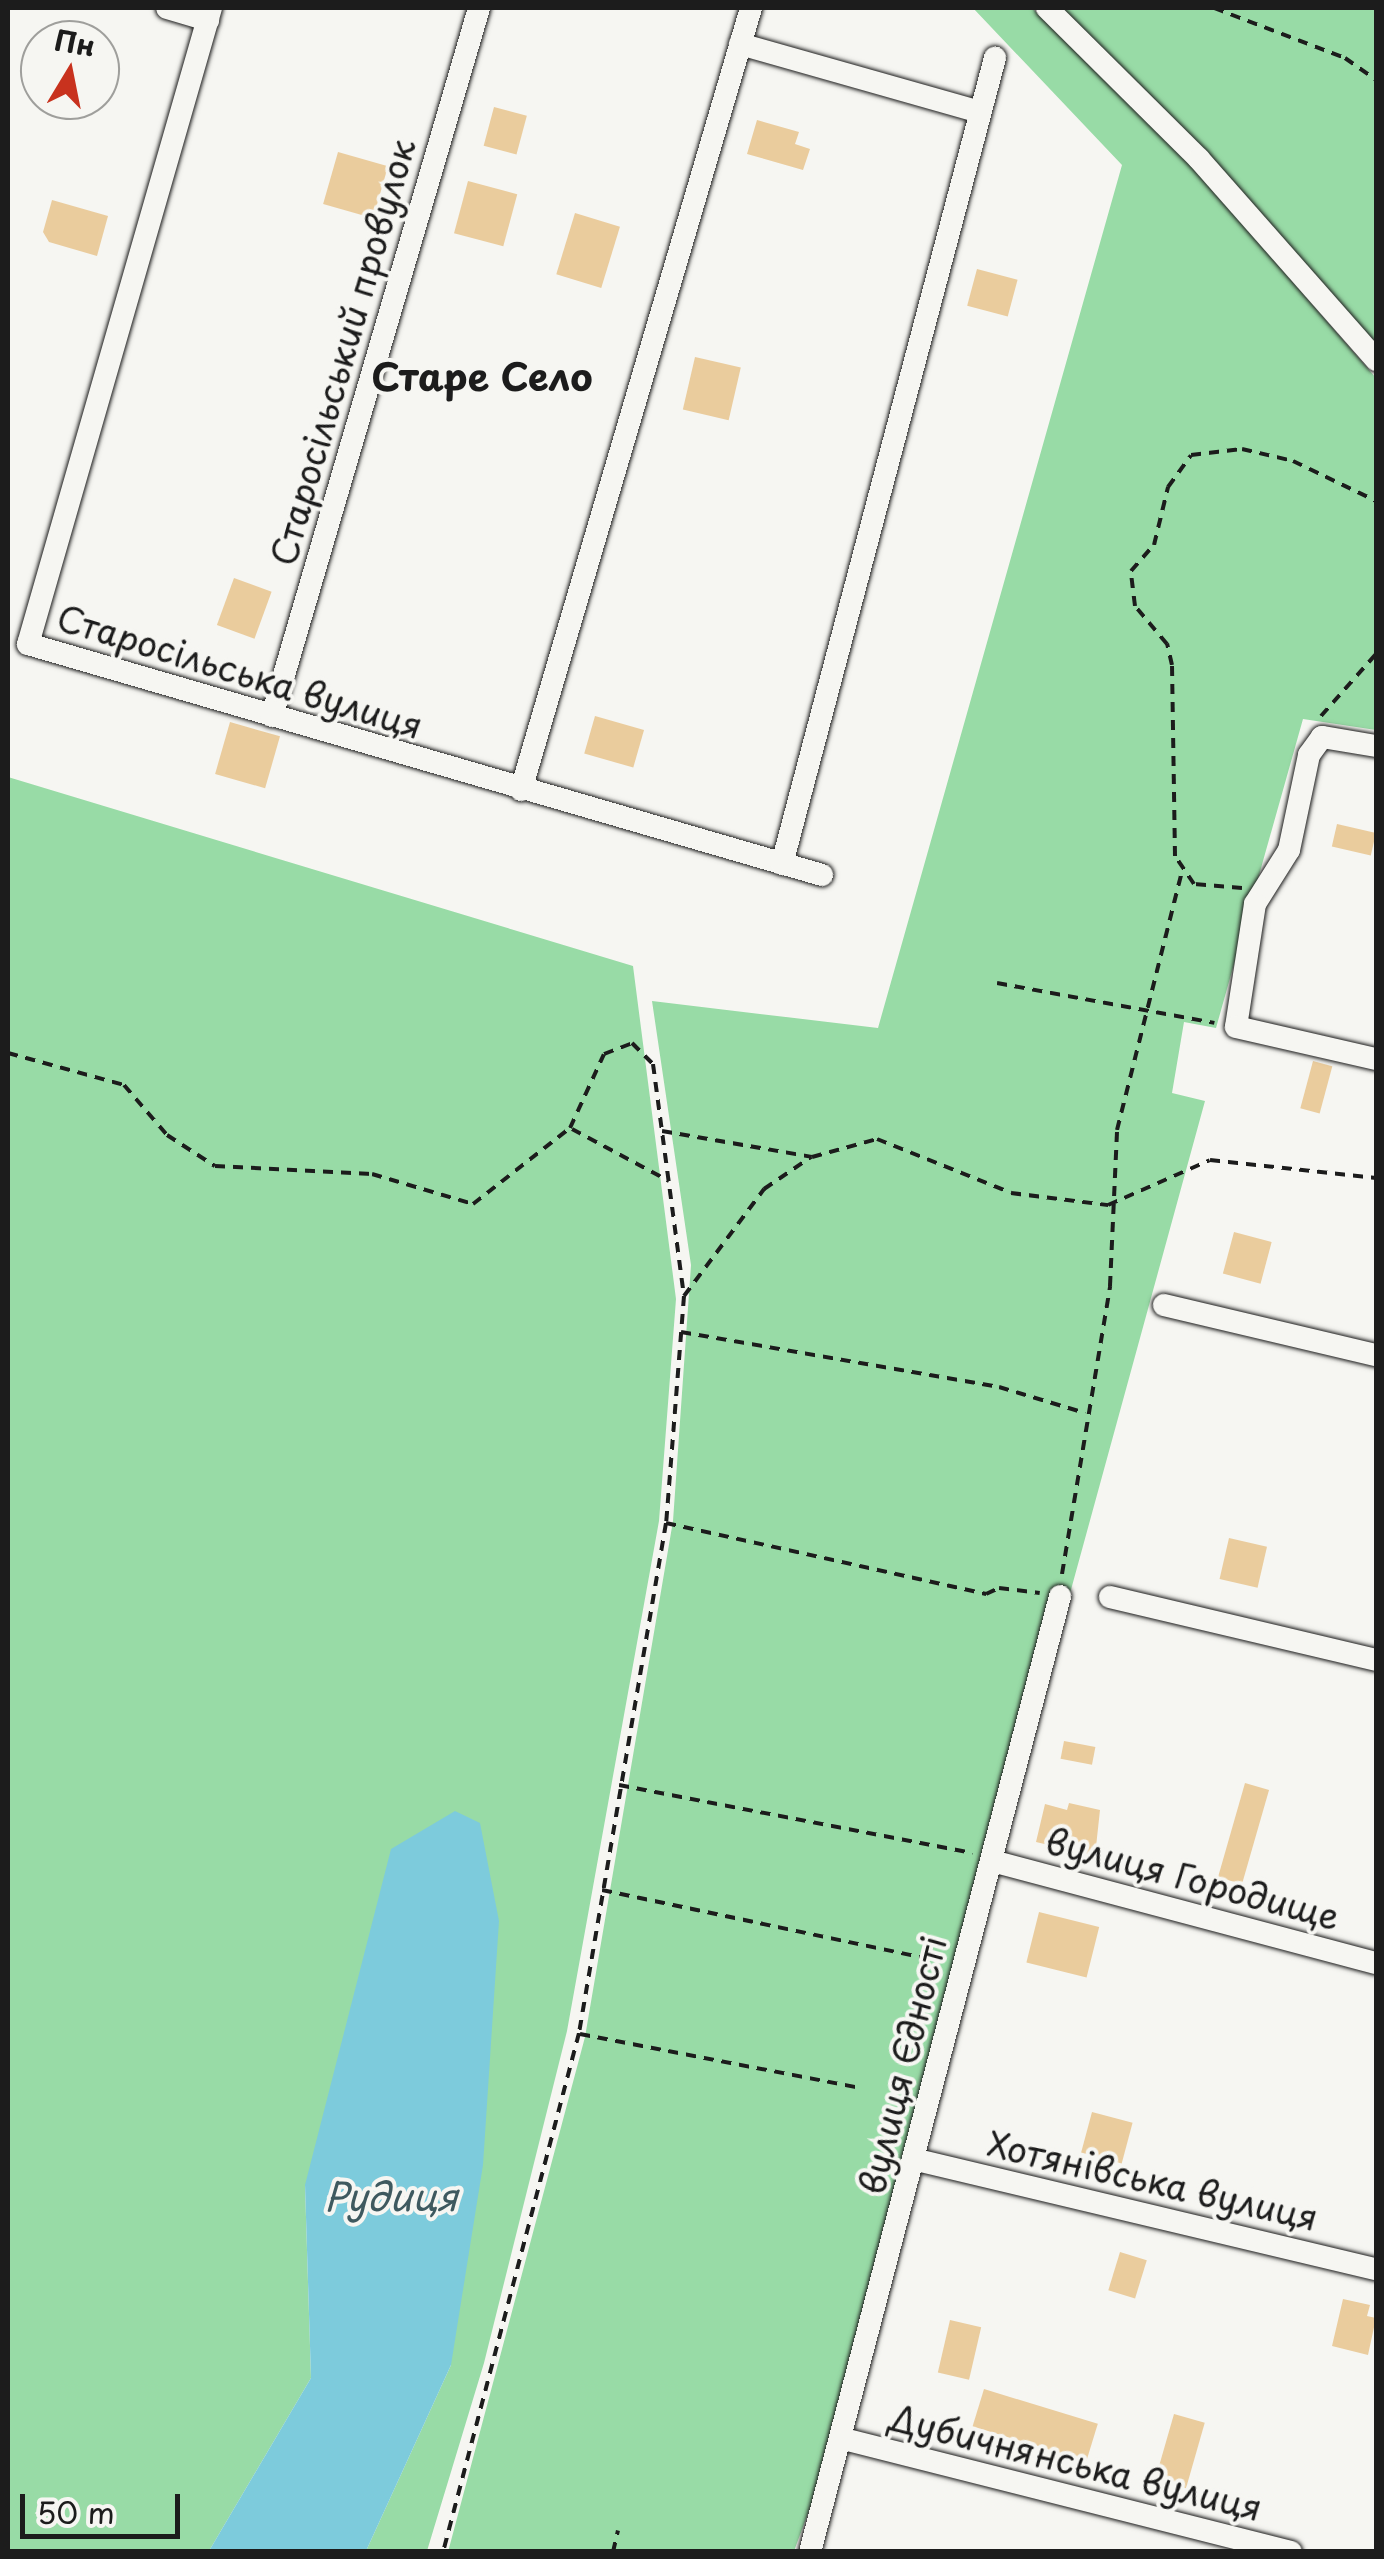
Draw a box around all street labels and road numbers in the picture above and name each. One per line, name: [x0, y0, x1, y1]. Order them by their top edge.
street label: Старосільський провулок: [261, 134, 423, 570]
street label: Старосільська вулиця: [52, 595, 428, 747]
street label: вулиця Городище: [1041, 1819, 1345, 1937]
street label: вулиця Єдності: [850, 1932, 954, 2198]
street label: Хотянівська вулиця: [983, 2121, 1323, 2239]
street label: Дубичнянська вулиця: [885, 2395, 1267, 2529]

